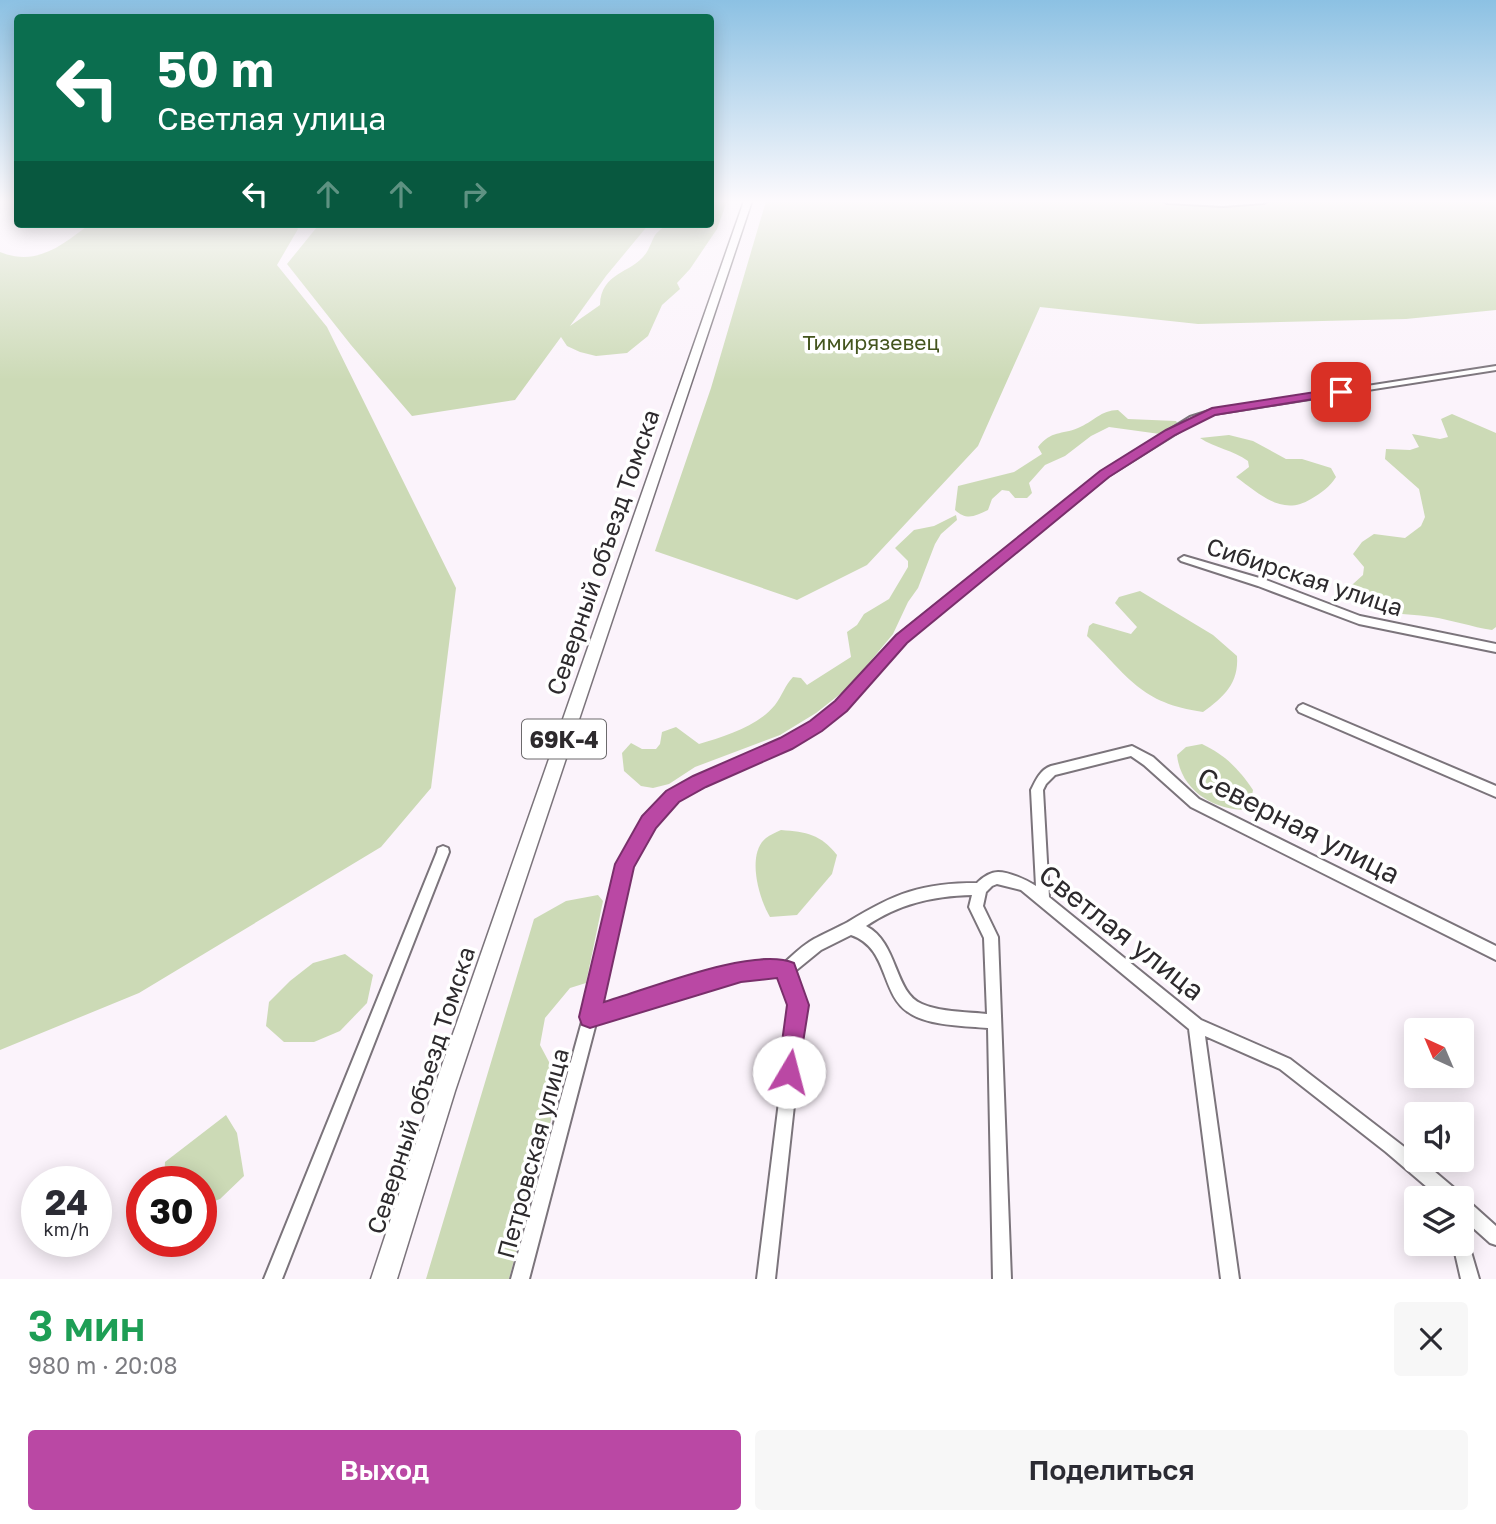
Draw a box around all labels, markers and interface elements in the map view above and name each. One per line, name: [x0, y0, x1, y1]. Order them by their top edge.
text: 50 m: [157, 39, 274, 98]
icon: left: [42, 42, 133, 133]
text: Светлая улица: [157, 99, 386, 137]
icon: left: [236, 175, 274, 213]
icon: ahead: [309, 175, 347, 213]
icon: ahead: [382, 175, 420, 213]
icon: right: [455, 175, 493, 213]
park label: Тимирязевец: [802, 329, 940, 355]
pin: [1311, 362, 1371, 422]
icon: arrive: [1322, 373, 1360, 411]
street label: Северный объезд Томска: [539, 405, 665, 699]
street label: Сибирская улица: [1203, 531, 1407, 621]
road number: 69К-4: [522, 720, 606, 758]
street label: Северная улица: [1192, 760, 1406, 890]
street label: Светлая улица: [1033, 857, 1211, 1007]
street label: Северный объезд Томска: [360, 943, 480, 1237]
north arrow: [1404, 1018, 1474, 1088]
map controls: [1404, 1018, 1474, 1256]
position arrow: [752, 1035, 826, 1109]
street label: Петровская улица: [490, 1045, 574, 1261]
button: sound: [1404, 1102, 1474, 1172]
speed limit sign: 30: [126, 1166, 217, 1257]
text: 24: [45, 1181, 88, 1223]
button: layers: [1404, 1186, 1474, 1256]
text: km/h: [44, 1218, 89, 1240]
text: 3 мин: [28, 1300, 145, 1350]
button: close: [1394, 1302, 1468, 1376]
text: 980 m · 20:08: [28, 1351, 178, 1379]
button: Выход: [28, 1430, 741, 1510]
button: Поделиться: [755, 1430, 1468, 1510]

